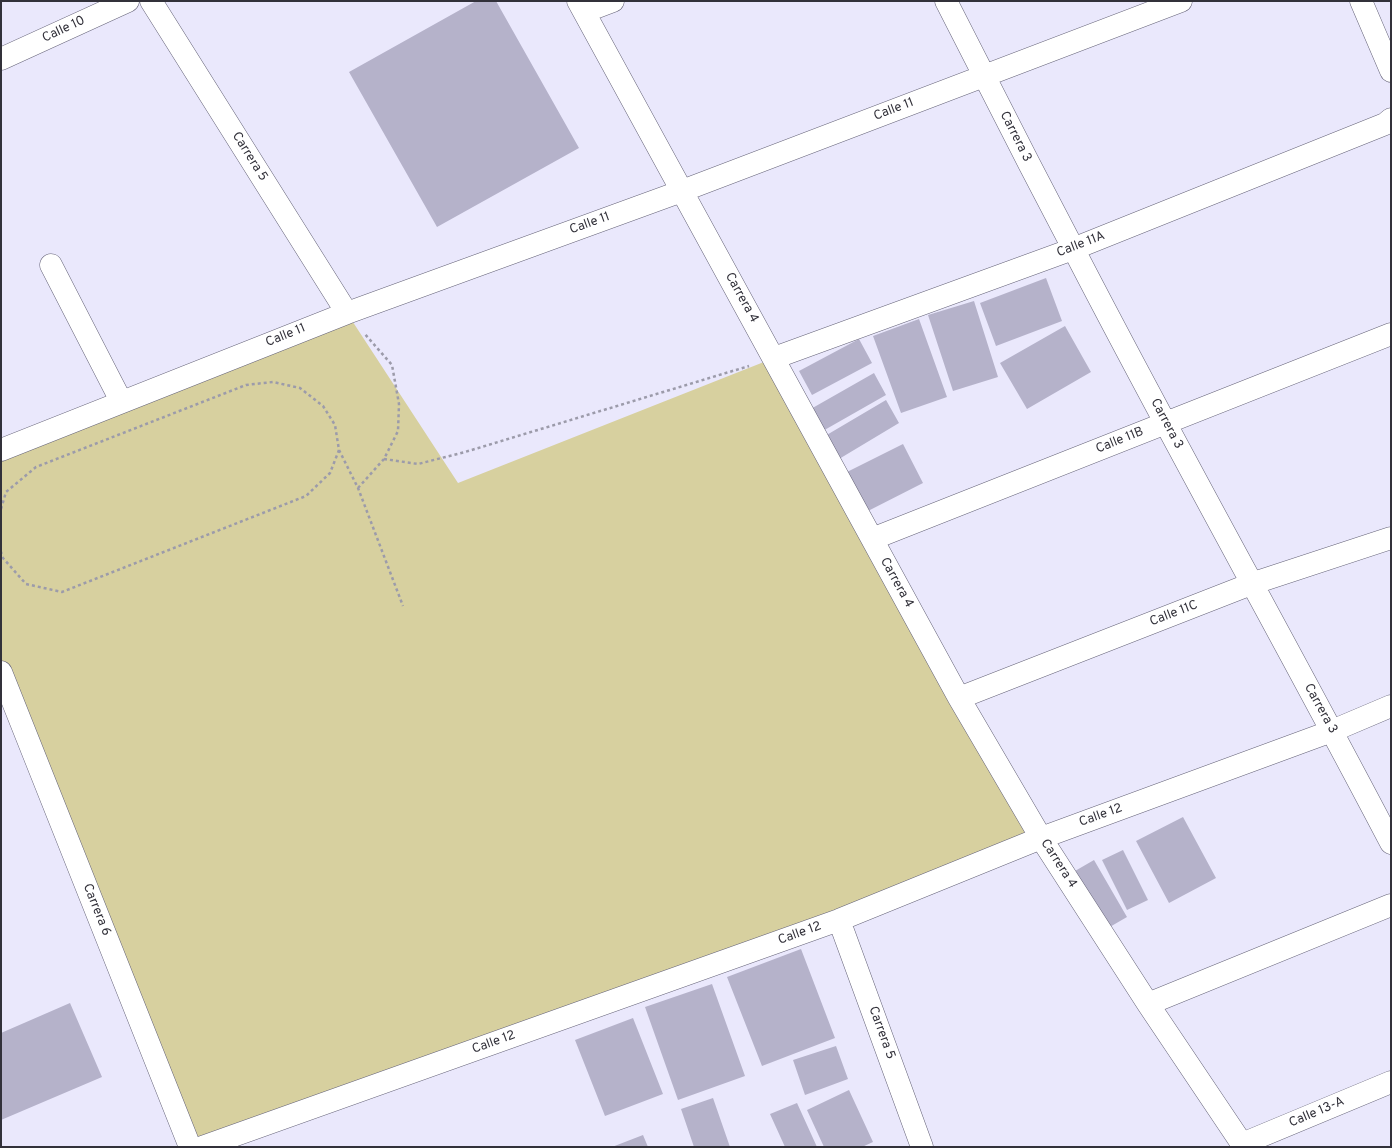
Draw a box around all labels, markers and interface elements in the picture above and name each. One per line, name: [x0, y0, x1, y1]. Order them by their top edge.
street label: Calle 10: [40, 13, 88, 47]
street label: Calle 11: [872, 95, 916, 125]
street label: Carrera 3: [996, 109, 1034, 165]
street label: Carrera 5: [228, 130, 270, 184]
street label: Calle 11: [568, 210, 612, 238]
street label: Calle 11A: [1055, 229, 1107, 261]
street label: Carrera 4: [721, 270, 761, 326]
street label: Calle 11: [264, 321, 308, 351]
street label: Carrera 3: [1146, 396, 1186, 452]
street label: Calle 11B: [1094, 424, 1146, 458]
street label: Carrera 4: [876, 555, 916, 611]
street label: Calle 11C: [1148, 598, 1200, 630]
street label: Carrera 3: [1300, 681, 1340, 737]
street label: Calle 12: [1077, 801, 1125, 831]
street label: Carrera 4: [1036, 837, 1080, 891]
street label: Carrera 6: [79, 882, 113, 938]
street label: Calle 12: [776, 919, 824, 949]
street label: Carrera 5: [864, 1004, 898, 1062]
street label: Calle 12: [470, 1028, 518, 1058]
street label: Calle 13-A: [1287, 1094, 1347, 1132]

